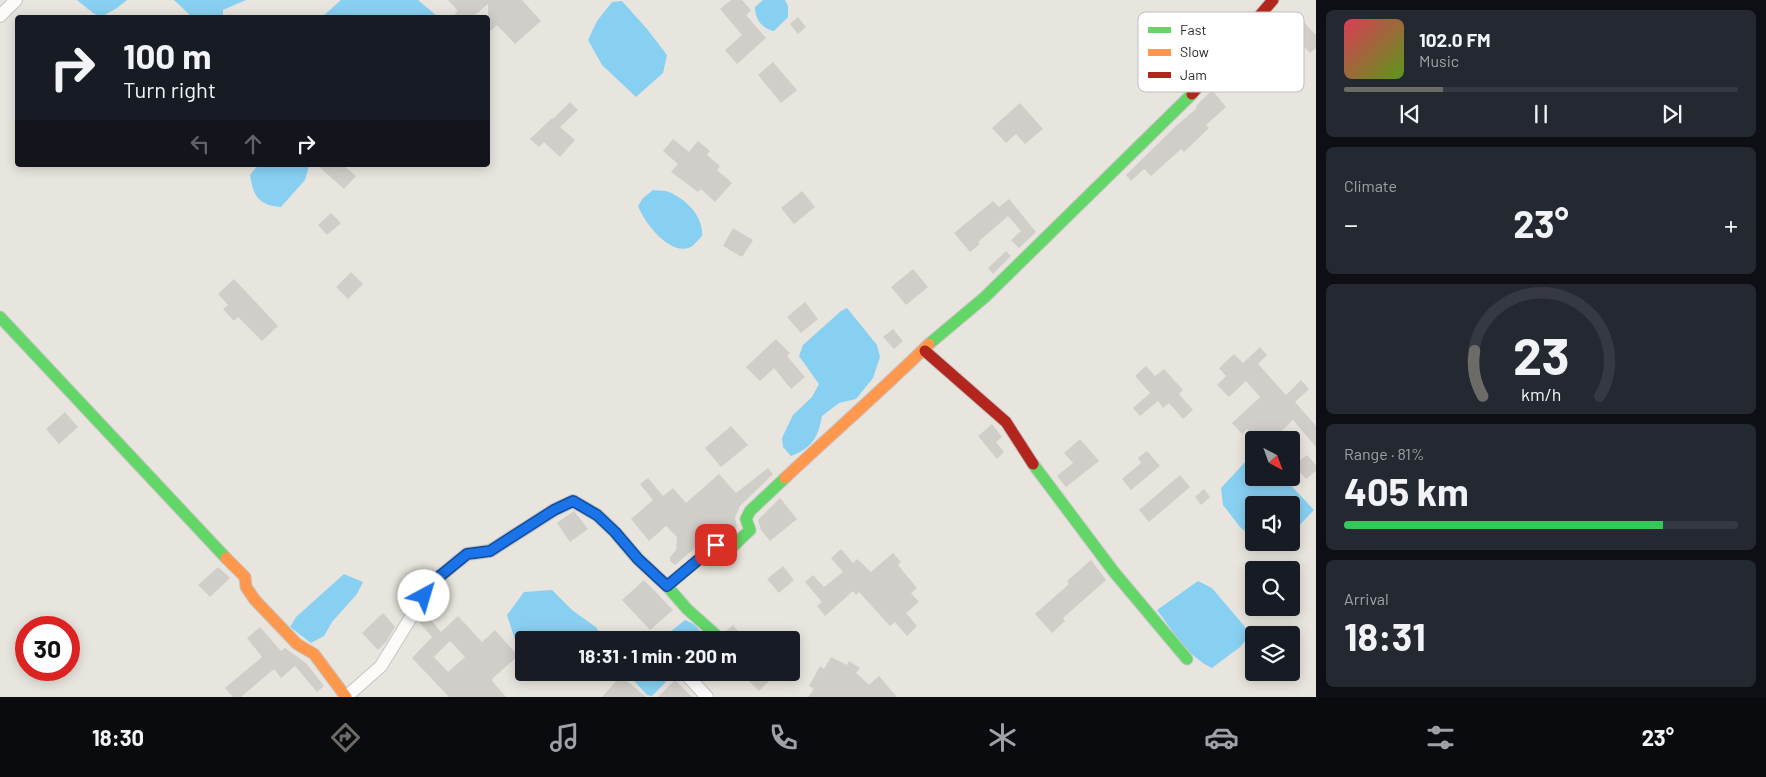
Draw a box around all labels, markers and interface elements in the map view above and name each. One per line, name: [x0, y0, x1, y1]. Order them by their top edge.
legend: [1138, 12, 1304, 92]
text: Fast: [1180, 21, 1206, 38]
text: 102.0 FM: [1419, 28, 1491, 51]
text: 100 m: [123, 34, 212, 76]
icon: right: [40, 35, 105, 100]
text: Slow: [1180, 43, 1209, 60]
text: Music: [1419, 51, 1459, 70]
text: Jam: [1180, 66, 1207, 83]
text: Turn right: [123, 76, 216, 102]
icon: previous: [1396, 100, 1424, 128]
icon: pause: [1527, 100, 1555, 128]
icon: next: [1658, 100, 1686, 128]
icon: left: [186, 130, 214, 158]
icon: ahead: [239, 130, 267, 158]
icon: right: [292, 130, 320, 158]
text: Climate: [1344, 176, 1397, 195]
text: 23°: [1513, 200, 1569, 246]
text: −: [1344, 207, 1358, 241]
text: +: [1724, 207, 1738, 241]
text: 23: [1513, 323, 1569, 385]
text: km/h: [1521, 383, 1561, 405]
north arrow: [1245, 431, 1300, 486]
map controls: [1245, 431, 1300, 681]
text: Range · 81%: [1344, 444, 1425, 463]
text: 405 km: [1344, 468, 1469, 514]
button: sound: [1245, 496, 1300, 551]
pin: [695, 524, 737, 566]
icon: arrive: [702, 531, 730, 559]
button: search: [1245, 561, 1300, 616]
position arrow: [397, 569, 449, 621]
text: Arrival: [1344, 589, 1389, 608]
text: 18:31: [1344, 613, 1426, 659]
speed limit sign: 30: [15, 616, 80, 681]
button: layers: [1245, 626, 1300, 681]
text: 18:31 · 1 min · 200 m: [578, 644, 737, 667]
icon: directions: [328, 720, 363, 755]
icon: music: [547, 720, 582, 755]
icon: phone: [766, 720, 801, 755]
icon: climate: [985, 720, 1020, 755]
icon: car: [1204, 720, 1239, 755]
icon: filters: [1423, 720, 1458, 755]
text: 18:30: [92, 724, 144, 750]
text: 23°: [1642, 724, 1674, 750]

